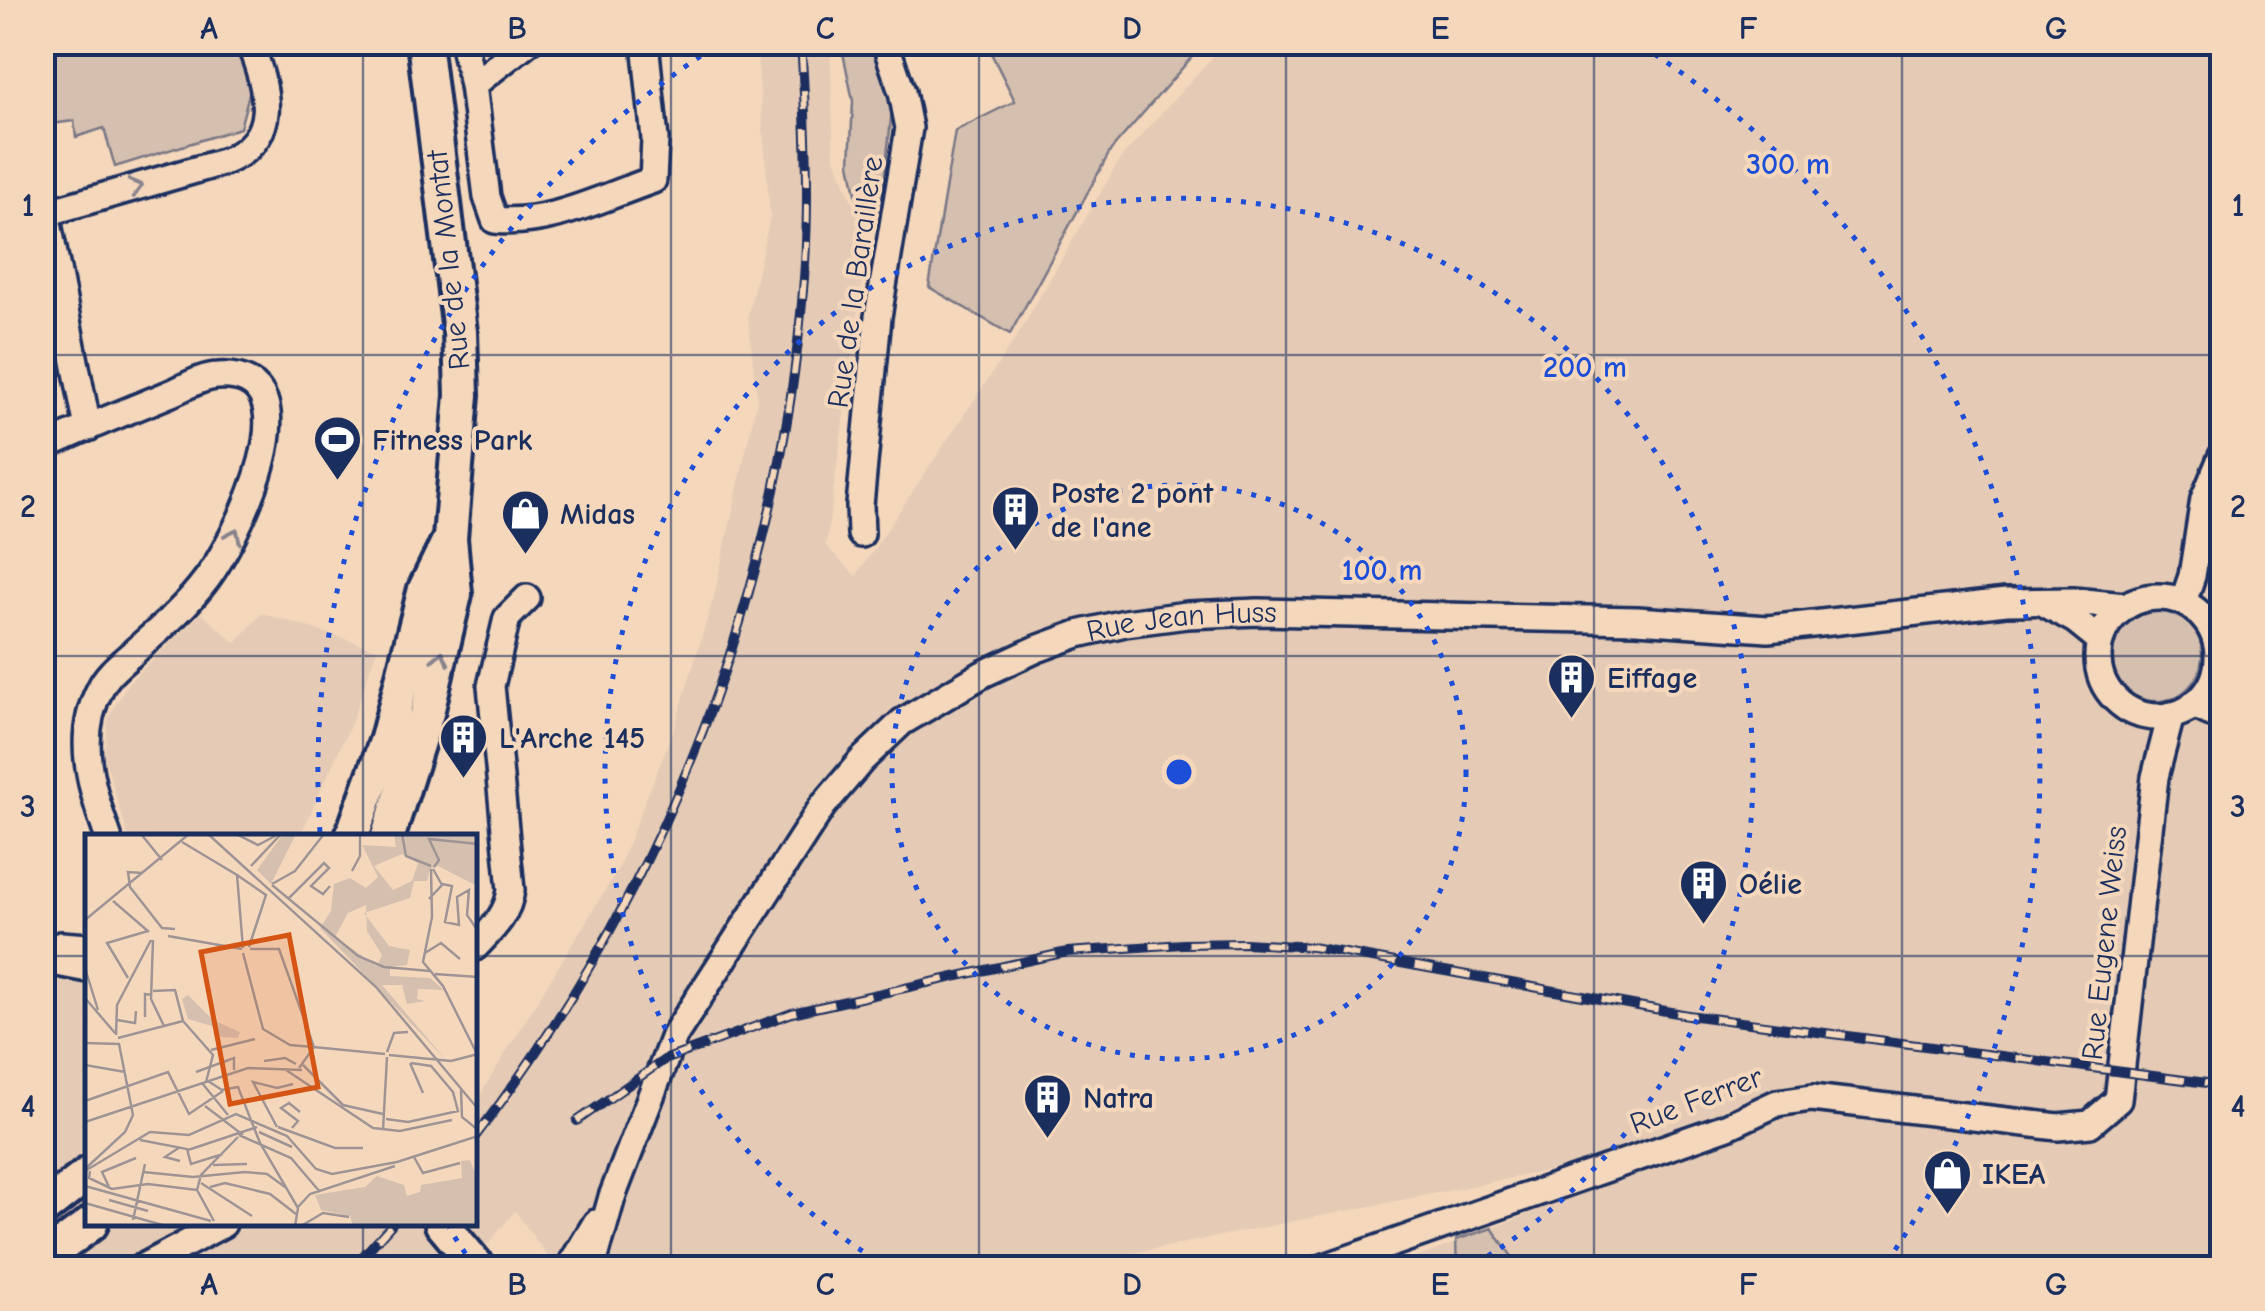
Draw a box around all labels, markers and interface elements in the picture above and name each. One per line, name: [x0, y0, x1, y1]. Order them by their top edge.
text: A: [200, 10, 218, 47]
text: B: [507, 10, 527, 47]
text: C: [815, 10, 835, 47]
text: D: [1122, 10, 1142, 47]
text: E: [1431, 10, 1450, 47]
text: F: [1739, 10, 1758, 47]
text: G: [2045, 10, 2067, 47]
street label: Rue de la Montat: [419, 147, 477, 372]
text: 300 m: [1746, 147, 1830, 182]
street label: Rue de la Baraillère: [821, 154, 890, 410]
one-way arrow: [127, 178, 144, 199]
text: 1: [22, 187, 34, 224]
text: 1: [2232, 187, 2244, 224]
text: 200 m: [1543, 350, 1627, 385]
sports icon: Fitness Park: [311, 414, 363, 482]
place label: Fitness Park: [372, 423, 533, 458]
place label: Poste 2 pont de l'ane: [1051, 476, 1214, 545]
building icon: Poste 2 pont de l'ane: [990, 484, 1042, 552]
text: 2: [20, 488, 36, 525]
shop icon: Midas: [499, 488, 551, 556]
text: 2: [2230, 488, 2246, 525]
place label: Midas: [560, 497, 635, 532]
one-way arrow: [221, 527, 241, 545]
text: 100 m: [1342, 553, 1422, 588]
street label: Rue Jean Huss: [1083, 595, 1277, 649]
one-way arrow: [429, 650, 450, 667]
building icon: Eiffage: [1546, 652, 1598, 720]
place label: Eiffage: [1607, 661, 1697, 696]
building icon: L'Arche 145: [438, 712, 490, 780]
place label: L'Arche 145: [499, 721, 645, 756]
centre of rings: [1161, 754, 1197, 790]
text: 3: [20, 788, 36, 825]
text: 3: [2230, 788, 2246, 825]
street label: Rue Eugene Weiss: [2075, 824, 2134, 1062]
inset map: [85, 834, 478, 1226]
building icon: Oélie: [1678, 858, 1730, 926]
place label: Oélie: [1739, 867, 1802, 902]
street label: Rue Ferrer: [1625, 1059, 1767, 1142]
building icon: Natra: [1022, 1072, 1074, 1140]
place label: Natra: [1083, 1081, 1154, 1116]
text: 4: [20, 1088, 36, 1125]
text: 4: [2230, 1088, 2246, 1125]
shop icon: IKEA: [1921, 1148, 1973, 1216]
place label: IKEA: [1982, 1157, 2046, 1192]
text: A: [200, 1266, 218, 1303]
text: B: [507, 1266, 527, 1303]
text: C: [815, 1266, 835, 1303]
text: D: [1122, 1266, 1142, 1303]
text: E: [1431, 1266, 1450, 1303]
text: F: [1739, 1266, 1758, 1303]
text: G: [2045, 1266, 2067, 1303]

